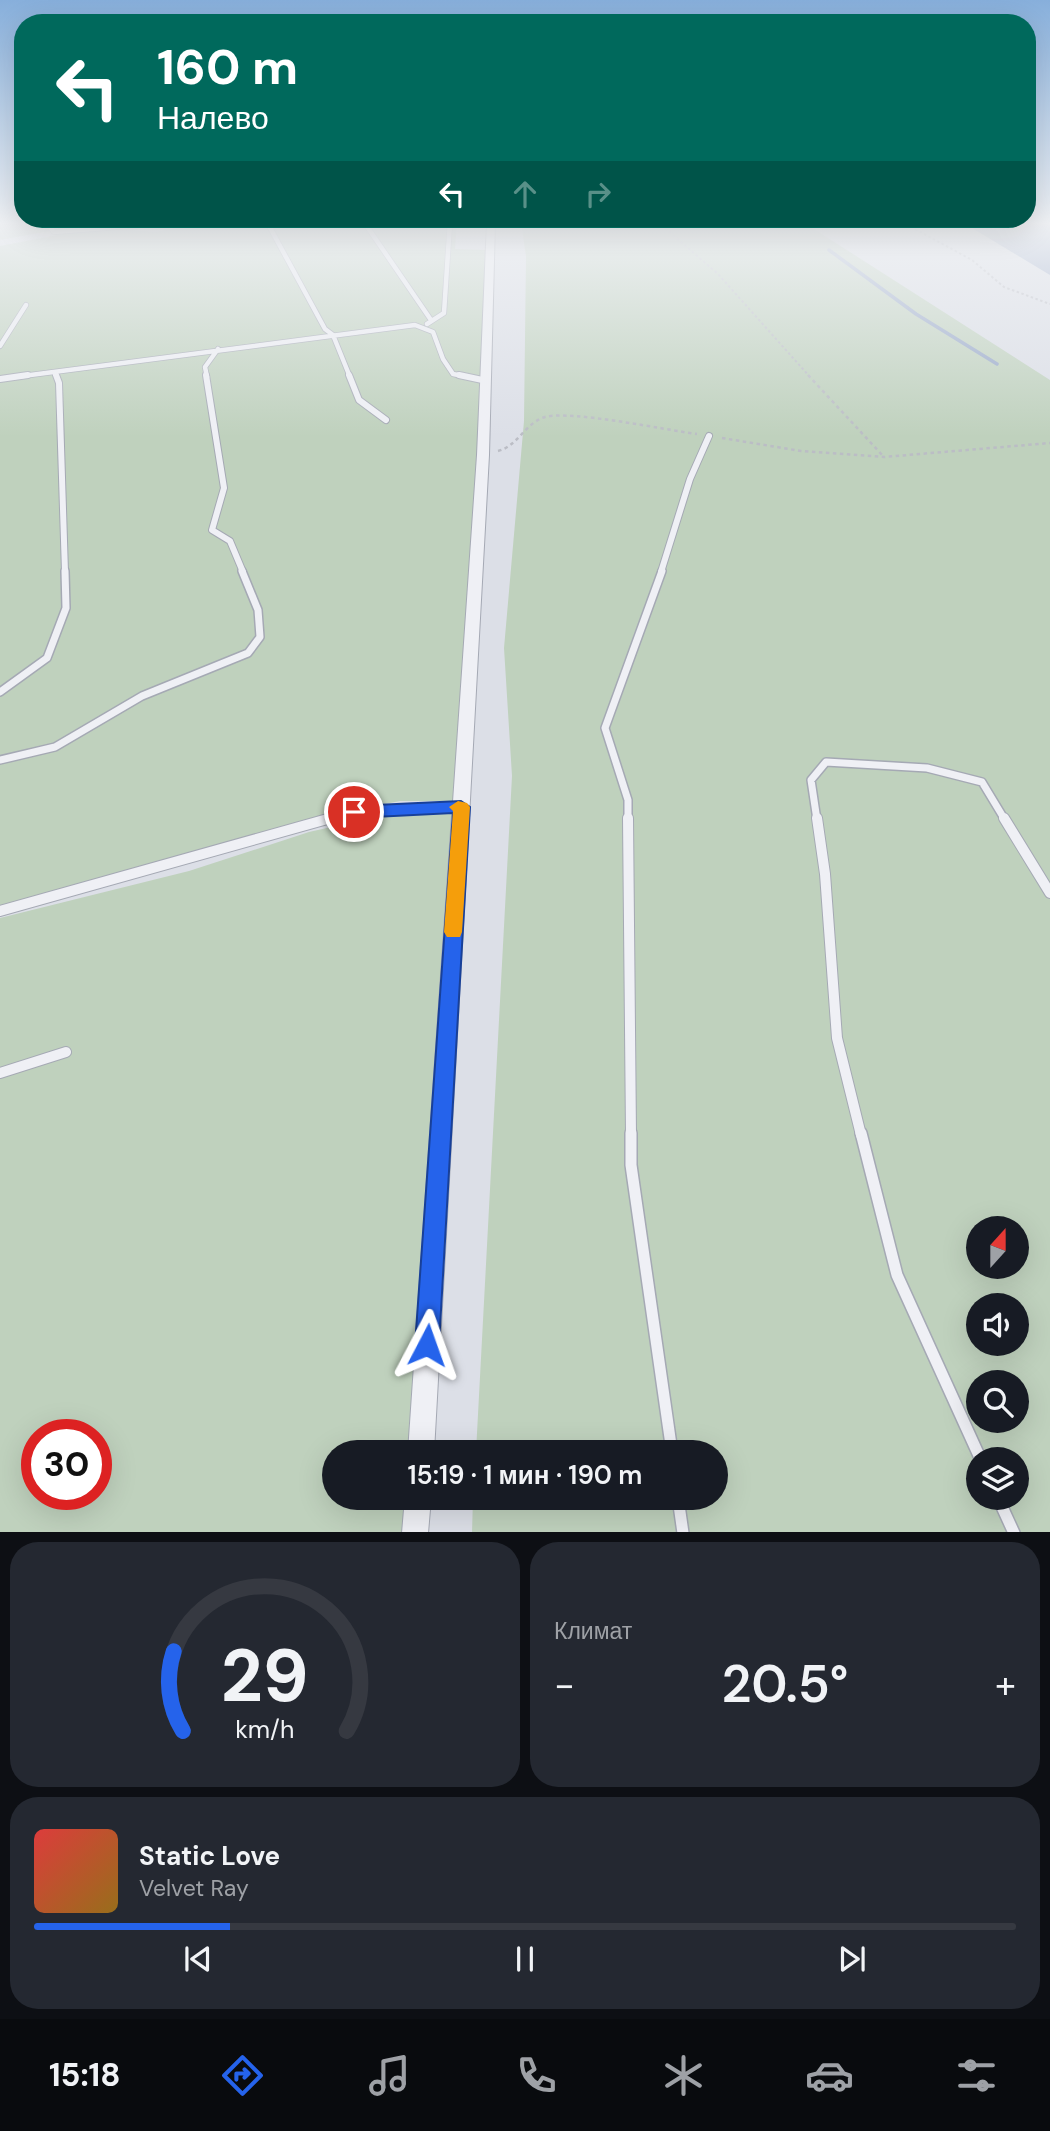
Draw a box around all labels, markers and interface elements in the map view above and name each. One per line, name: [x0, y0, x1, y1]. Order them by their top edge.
text: 160 m: [157, 35, 298, 99]
icon: left: [42, 42, 133, 133]
text: Налево: [157, 97, 269, 139]
icon: left: [433, 175, 471, 213]
icon: ahead: [506, 175, 544, 213]
icon: right: [579, 175, 617, 213]
pin: [324, 782, 384, 842]
icon: arrive: [335, 793, 373, 831]
north arrow: [966, 1216, 1029, 1279]
map controls: [966, 1216, 1029, 1510]
button: sound: [966, 1293, 1029, 1356]
position arrow: [390, 1308, 464, 1382]
button: search: [966, 1370, 1029, 1433]
speed limit sign: 30: [21, 1419, 112, 1510]
button: layers: [966, 1447, 1029, 1510]
text: 15:19 · 1 мин · 190 m: [408, 1458, 642, 1492]
text: Климат: [554, 1616, 632, 1646]
text: 29: [221, 1629, 309, 1724]
text: 20.5°: [722, 1650, 848, 1718]
text: −: [554, 1660, 575, 1710]
text: +: [995, 1660, 1016, 1710]
text: km/h: [235, 1712, 295, 1745]
text: Static Love: [139, 1839, 280, 1873]
text: Velvet Ray: [139, 1873, 249, 1903]
icon: previous: [179, 1940, 217, 1978]
icon: pause: [506, 1940, 544, 1978]
icon: next: [833, 1940, 871, 1978]
icon: directions: [218, 2051, 267, 2100]
icon: music: [365, 2051, 414, 2100]
icon: phone: [512, 2051, 561, 2100]
icon: climate: [659, 2051, 708, 2100]
icon: car: [805, 2051, 854, 2100]
icon: filters: [952, 2051, 1001, 2100]
text: 15:18: [49, 2054, 120, 2096]

